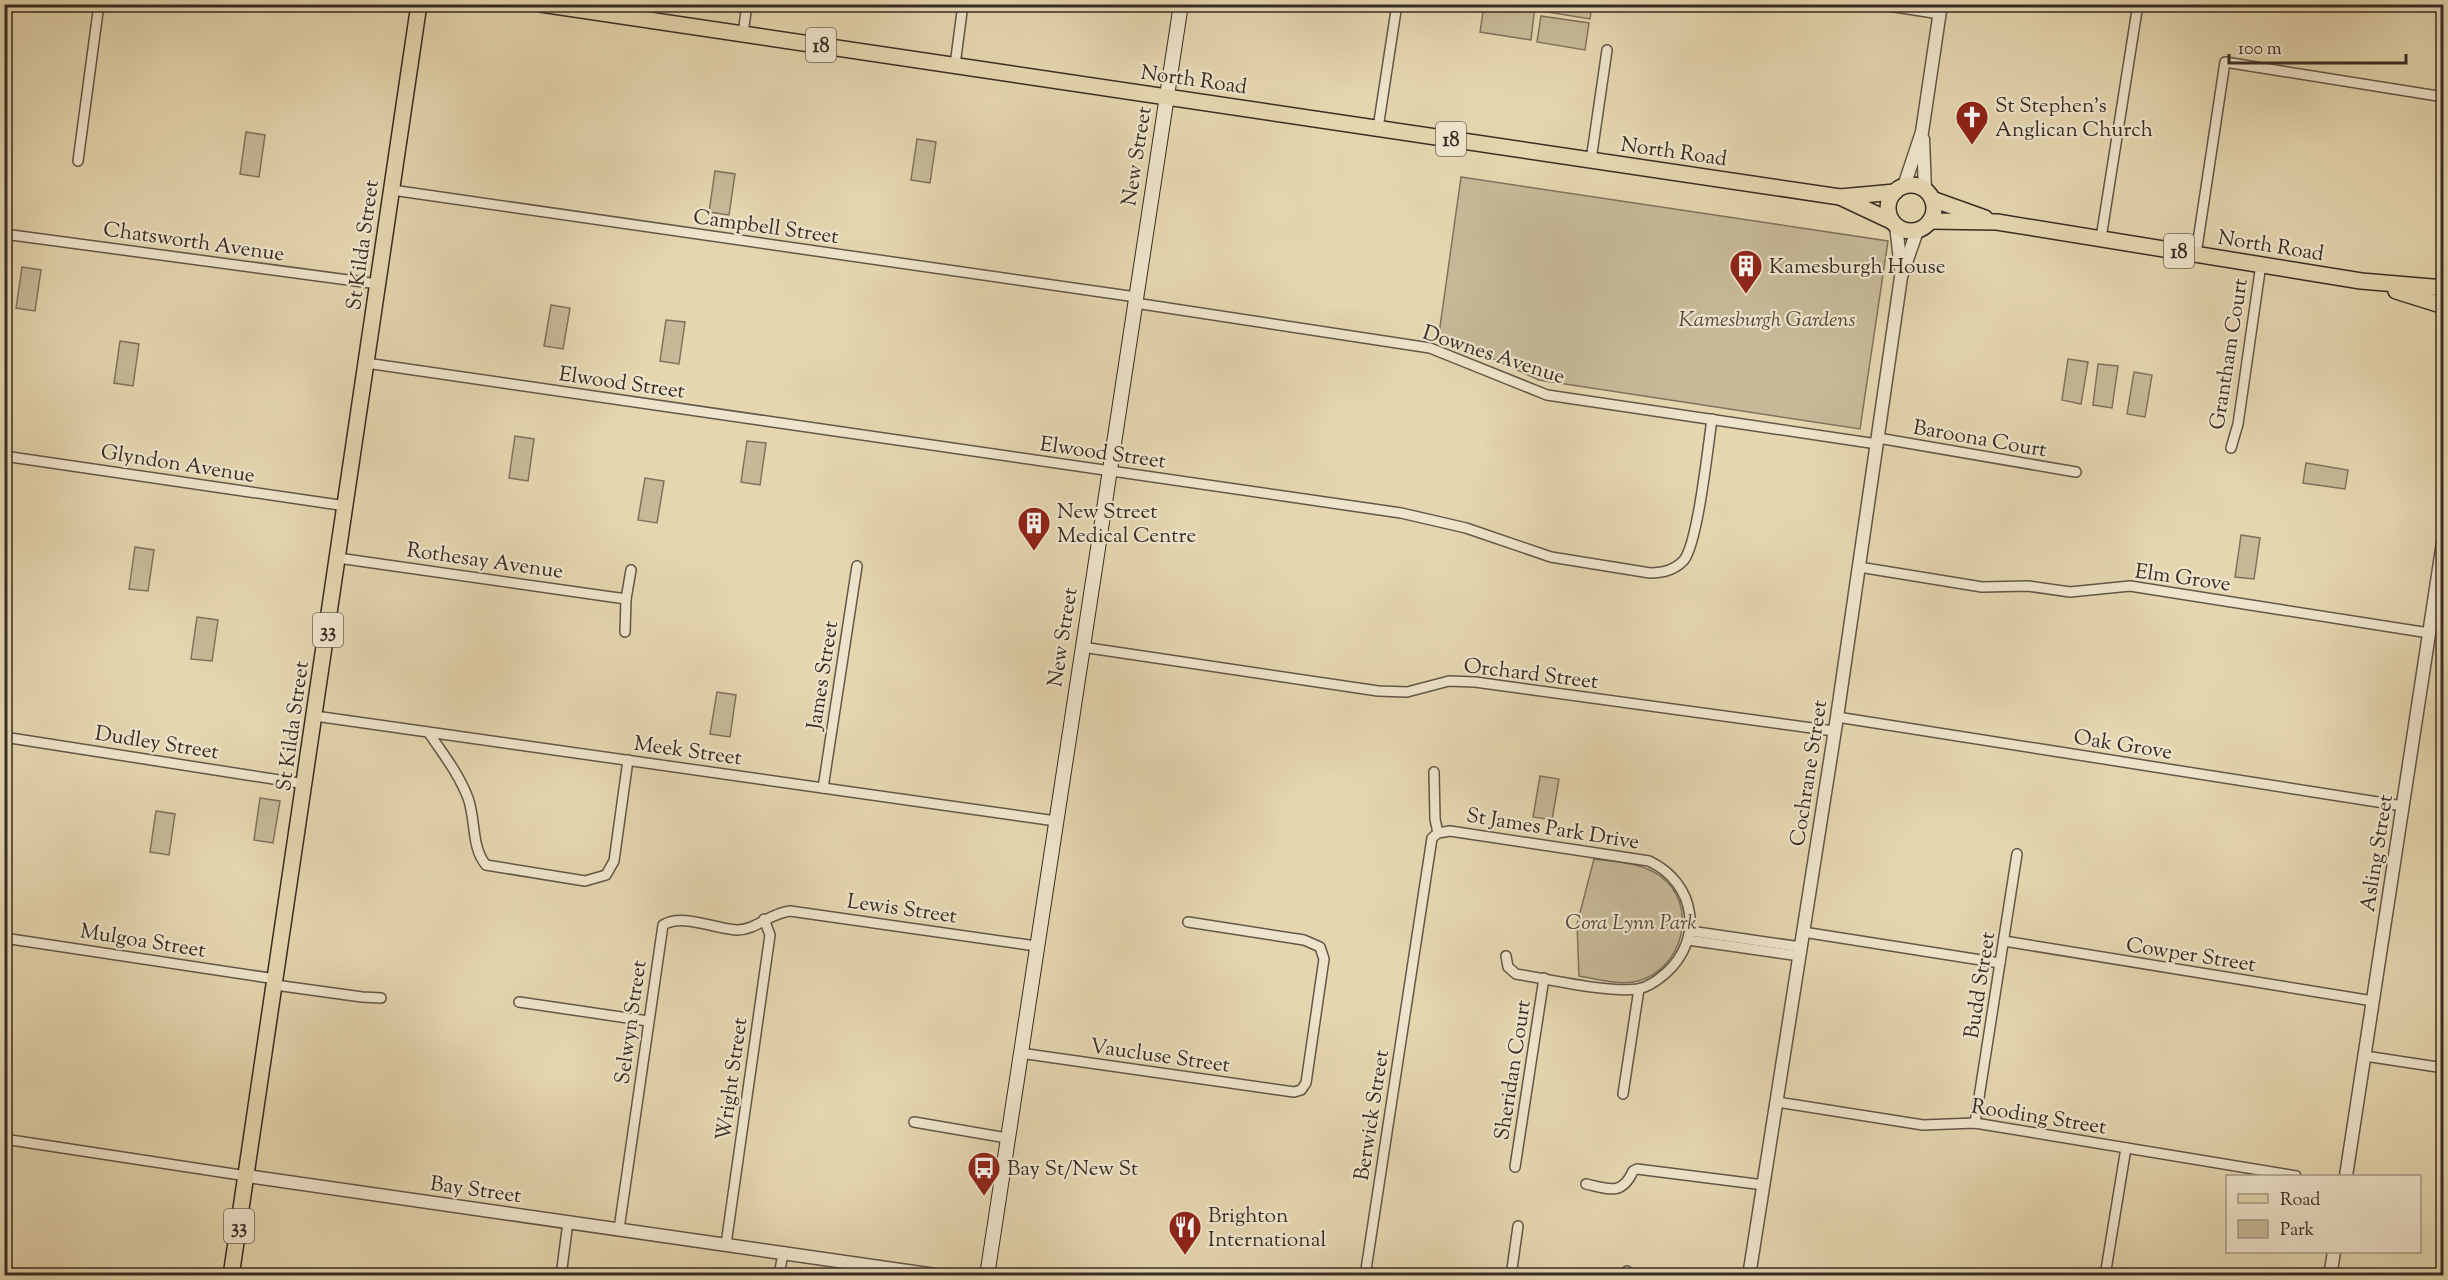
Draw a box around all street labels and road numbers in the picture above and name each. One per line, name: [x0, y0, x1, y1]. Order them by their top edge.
road number: 18: [806, 28, 836, 62]
street label: North Road: [1139, 59, 1249, 103]
street label: New Street: [1115, 104, 1161, 208]
road number: 18: [1436, 122, 1466, 156]
street label: North Road: [1619, 131, 1729, 175]
street label: St Kilda Street: [340, 178, 388, 312]
street label: Campbell Street: [691, 203, 840, 253]
street label: Chatsworth Avenue: [101, 215, 286, 271]
street label: North Road: [2215, 224, 2326, 270]
road number: 18: [2164, 234, 2194, 268]
street label: Grantham Court: [2203, 276, 2257, 432]
street label: Downes Avenue: [1418, 319, 1568, 393]
street label: Elwood Street: [557, 360, 687, 408]
street label: Baroona Court: [1911, 413, 2049, 466]
street label: Elwood Street: [1038, 430, 1168, 478]
street label: Glyndon Avenue: [98, 438, 257, 492]
street label: Rothesay Avenue: [405, 536, 565, 588]
street label: Elm Grove: [2133, 557, 2233, 601]
street label: New Street: [1041, 585, 1087, 689]
road number: 33: [313, 613, 343, 647]
street label: James Street: [800, 619, 847, 733]
street label: Orchard Street: [1462, 652, 1600, 698]
street label: St Kilda Street: [270, 659, 318, 793]
street label: Cochrane Street: [1784, 698, 1836, 849]
street label: Dudley Street: [93, 719, 221, 769]
street label: Oak Grove: [2071, 723, 2174, 769]
street label: Meek Street: [632, 730, 744, 774]
street label: Asling Street: [2354, 793, 2402, 914]
street label: St James Park Drive: [1464, 801, 1641, 858]
street label: Lewis Street: [845, 887, 959, 933]
street label: Mulgoa Street: [78, 917, 208, 967]
street label: Budd Street: [1958, 930, 2004, 1041]
street label: Cowper Street: [2124, 931, 2258, 981]
street label: Selwyn Street: [608, 958, 656, 1086]
street label: Sheridan Court: [1488, 998, 1540, 1143]
street label: Wright Street: [709, 1016, 756, 1143]
street label: Vaucluse Street: [1088, 1032, 1232, 1082]
street label: Berwick Street: [1348, 1048, 1398, 1183]
street label: Rooding Street: [1969, 1092, 2108, 1143]
street label: Bay Street: [428, 1170, 523, 1212]
road number: 33: [224, 1209, 254, 1243]

